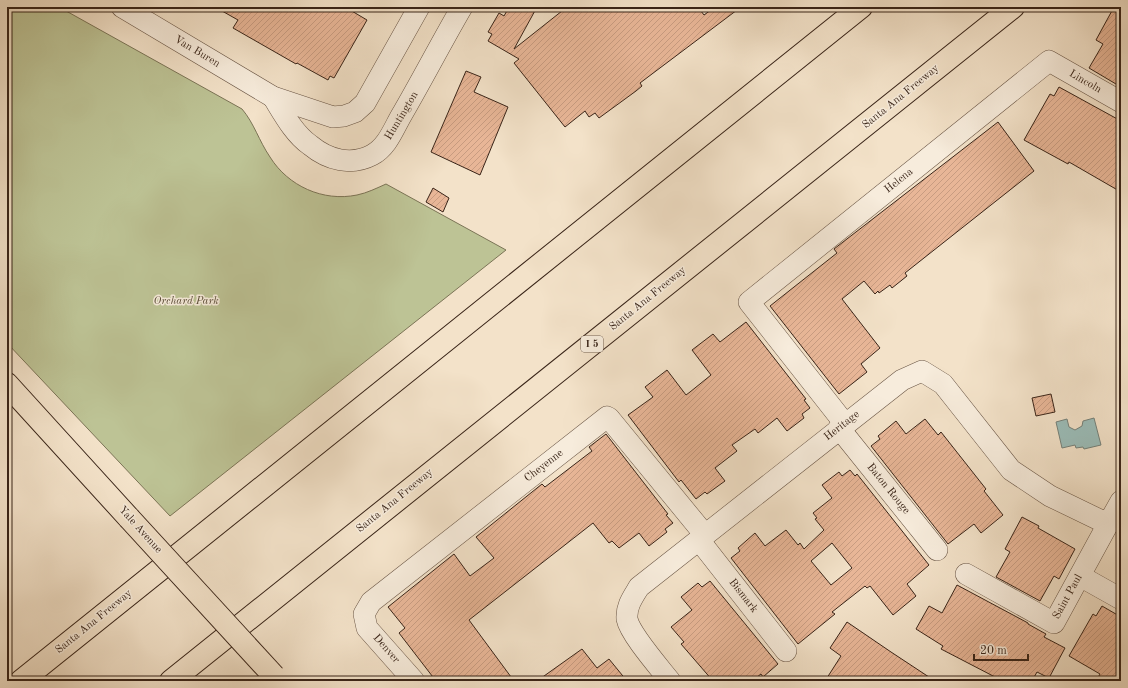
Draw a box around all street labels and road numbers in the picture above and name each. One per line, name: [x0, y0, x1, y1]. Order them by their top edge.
street label: Van Buren: [172, 34, 222, 70]
street label: Santa Ana Freeway: [861, 63, 941, 131]
street label: Lincoln: [1067, 68, 1103, 96]
street label: Huntington: [383, 90, 421, 142]
street label: Helena: [883, 166, 916, 196]
street label: Santa Ana Freeway: [608, 265, 688, 333]
road number: I 5: [581, 336, 603, 352]
street label: Heritage: [822, 409, 862, 443]
street label: Cheyenne: [523, 448, 565, 484]
street label: Baton Rouge: [864, 462, 912, 516]
street label: Santa Ana Freeway: [355, 467, 435, 535]
street label: Yale Avenue: [116, 504, 164, 556]
street label: Saint Paul: [1051, 573, 1085, 621]
street label: Bismark: [726, 577, 760, 615]
street label: Santa Ana Freeway: [54, 588, 134, 656]
street label: Denver: [371, 632, 402, 666]

